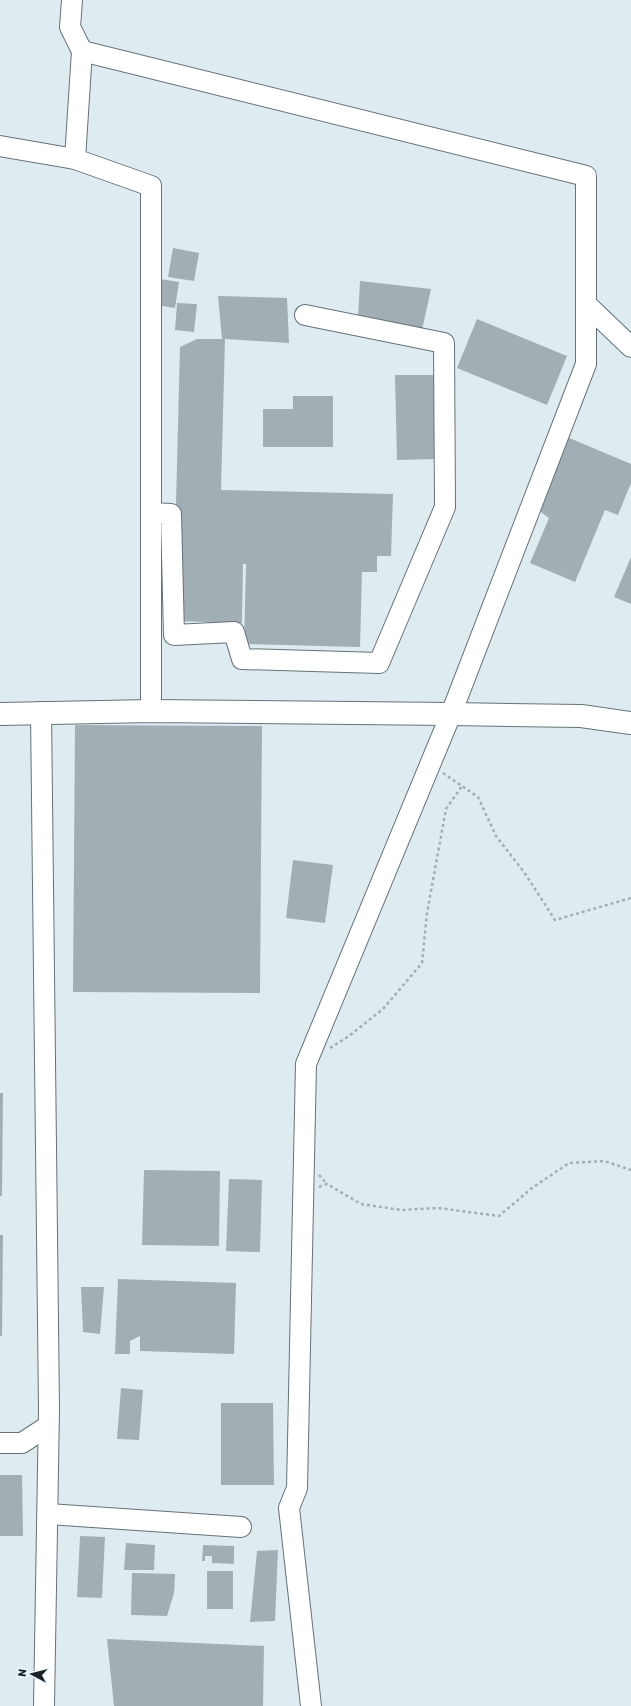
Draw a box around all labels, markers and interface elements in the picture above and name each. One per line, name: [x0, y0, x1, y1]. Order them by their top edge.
north arrow: [12, 1654, 52, 1694]
text: N: [16, 1668, 30, 1678]

